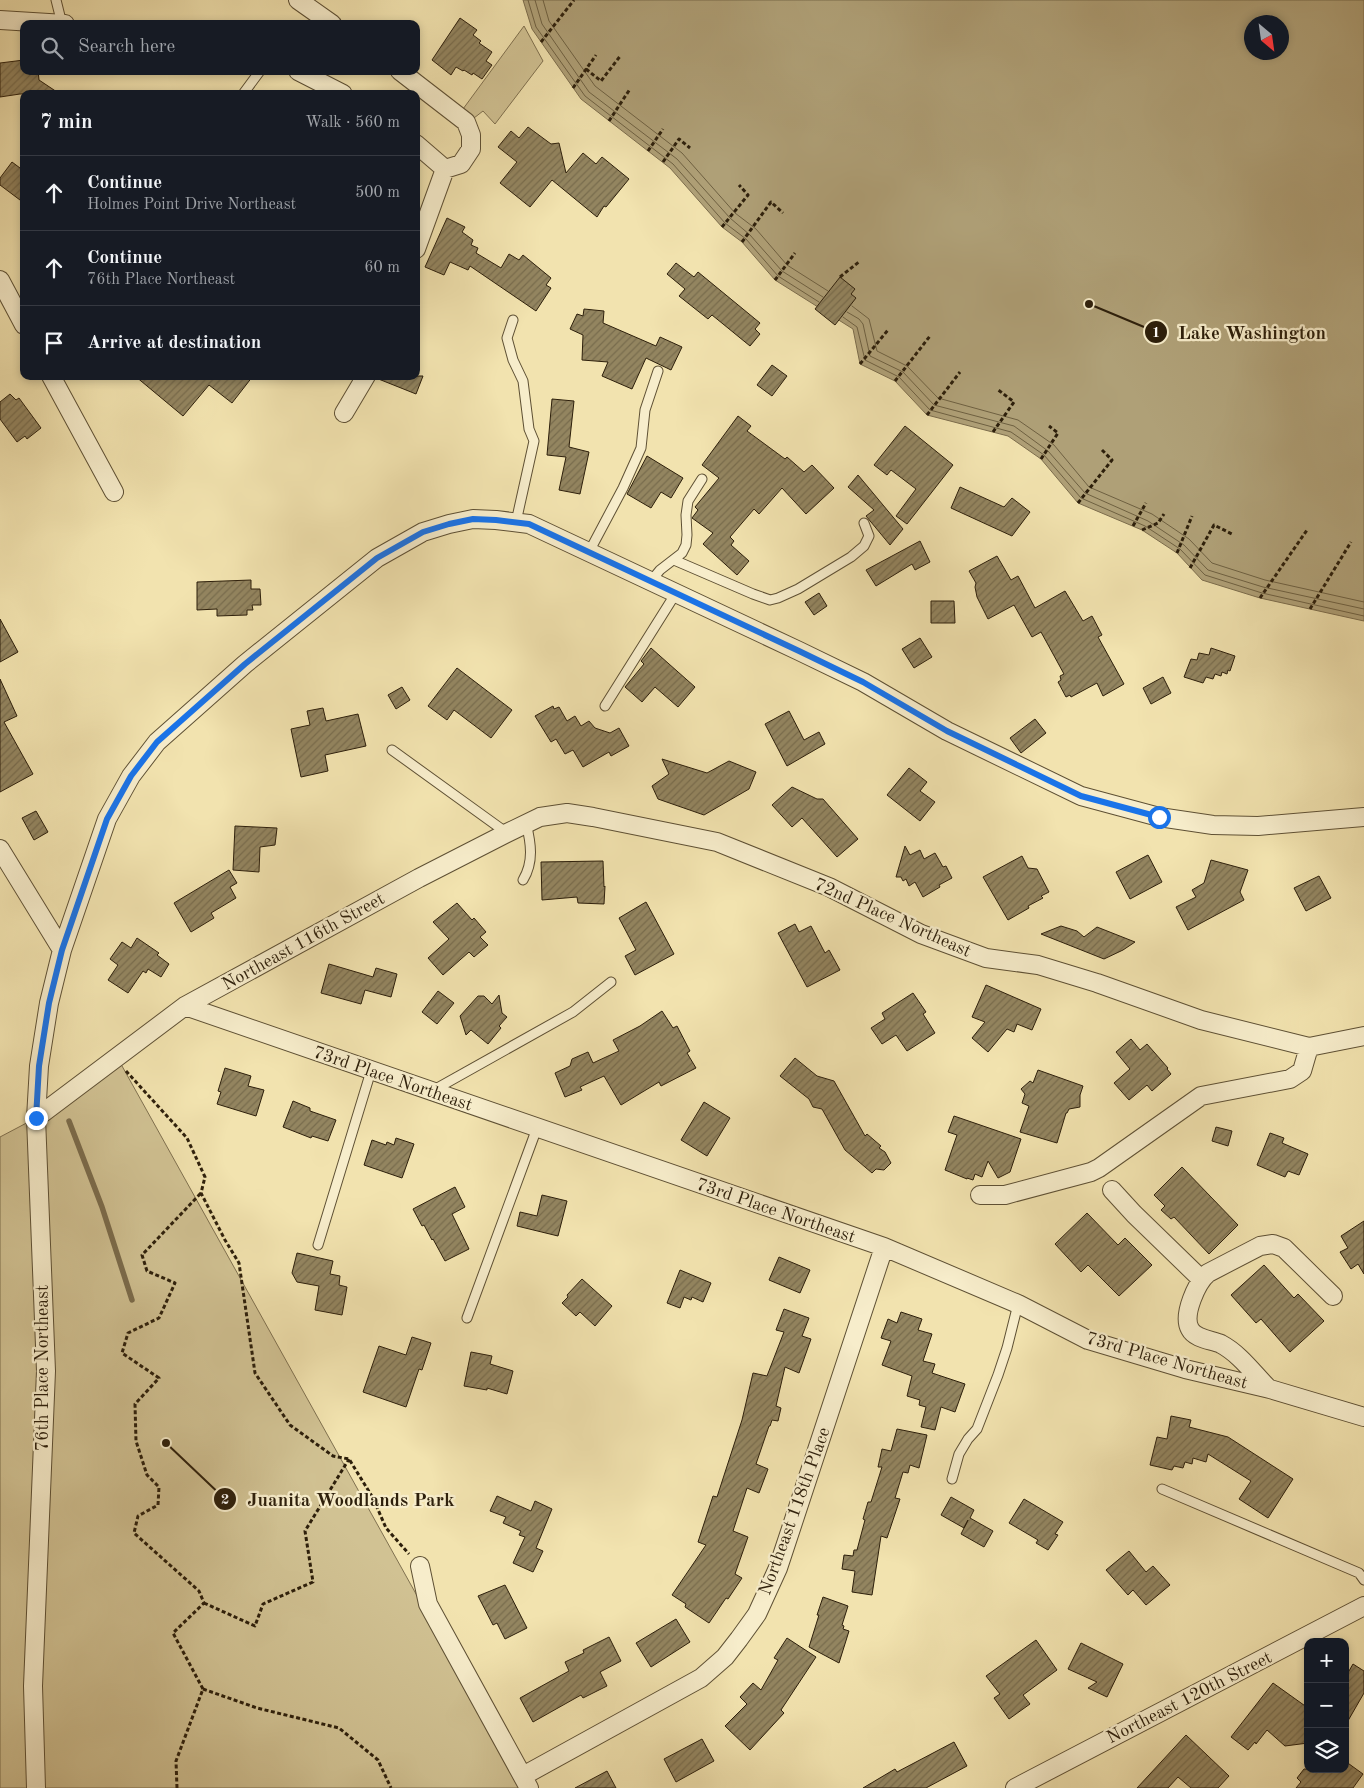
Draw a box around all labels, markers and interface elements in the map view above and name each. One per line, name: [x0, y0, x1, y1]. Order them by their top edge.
north arrow: [1244, 15, 1289, 60]
search box: [20, 20, 420, 75]
icon: search: [38, 34, 66, 62]
text: Search here: [78, 38, 175, 57]
text: 7 min: [40, 112, 93, 133]
text: Walk · 560 m: [305, 115, 400, 131]
text: Continue: [87, 174, 162, 193]
icon: ahead: [40, 179, 68, 207]
text: 500 m: [355, 185, 400, 201]
text: Holmes Point Drive Northeast: [87, 197, 296, 213]
text: Continue: [87, 249, 162, 268]
icon: ahead: [40, 254, 68, 282]
text: 60 m: [364, 260, 400, 276]
text: 76th Place Northeast: [87, 272, 235, 288]
callout: Lake Washington: [1143, 315, 1337, 349]
text: Lake Washington: [1178, 325, 1326, 344]
text: 1: [1152, 326, 1160, 341]
icon: arrive: [40, 329, 68, 357]
text: Arrive at destination: [87, 334, 261, 353]
route start: [1148, 806, 1171, 829]
street label: 72nd Place Northeast: [811, 875, 974, 961]
street label: Northeast 116th Street: [219, 890, 388, 994]
street label: 73rd Place Northeast: [311, 1043, 475, 1115]
route end: [25, 1107, 48, 1130]
street label: 73rd Place Northeast: [694, 1175, 858, 1247]
street label: 76th Place Northeast: [34, 1285, 52, 1451]
street label: 73rd Place Northeast: [1084, 1329, 1250, 1393]
street label: Northeast 118th Place: [756, 1425, 834, 1598]
callout: Juanita Woodlands Park: [212, 1482, 464, 1516]
text: Juanita Woodlands Park: [247, 1492, 455, 1511]
text: 2: [221, 1493, 229, 1508]
map controls: [1304, 1638, 1349, 1773]
button: +: [1304, 1638, 1349, 1683]
street label: Northeast 120th Street: [1104, 1648, 1275, 1747]
button: −: [1304, 1683, 1349, 1728]
button: layers: [1304, 1728, 1349, 1773]

